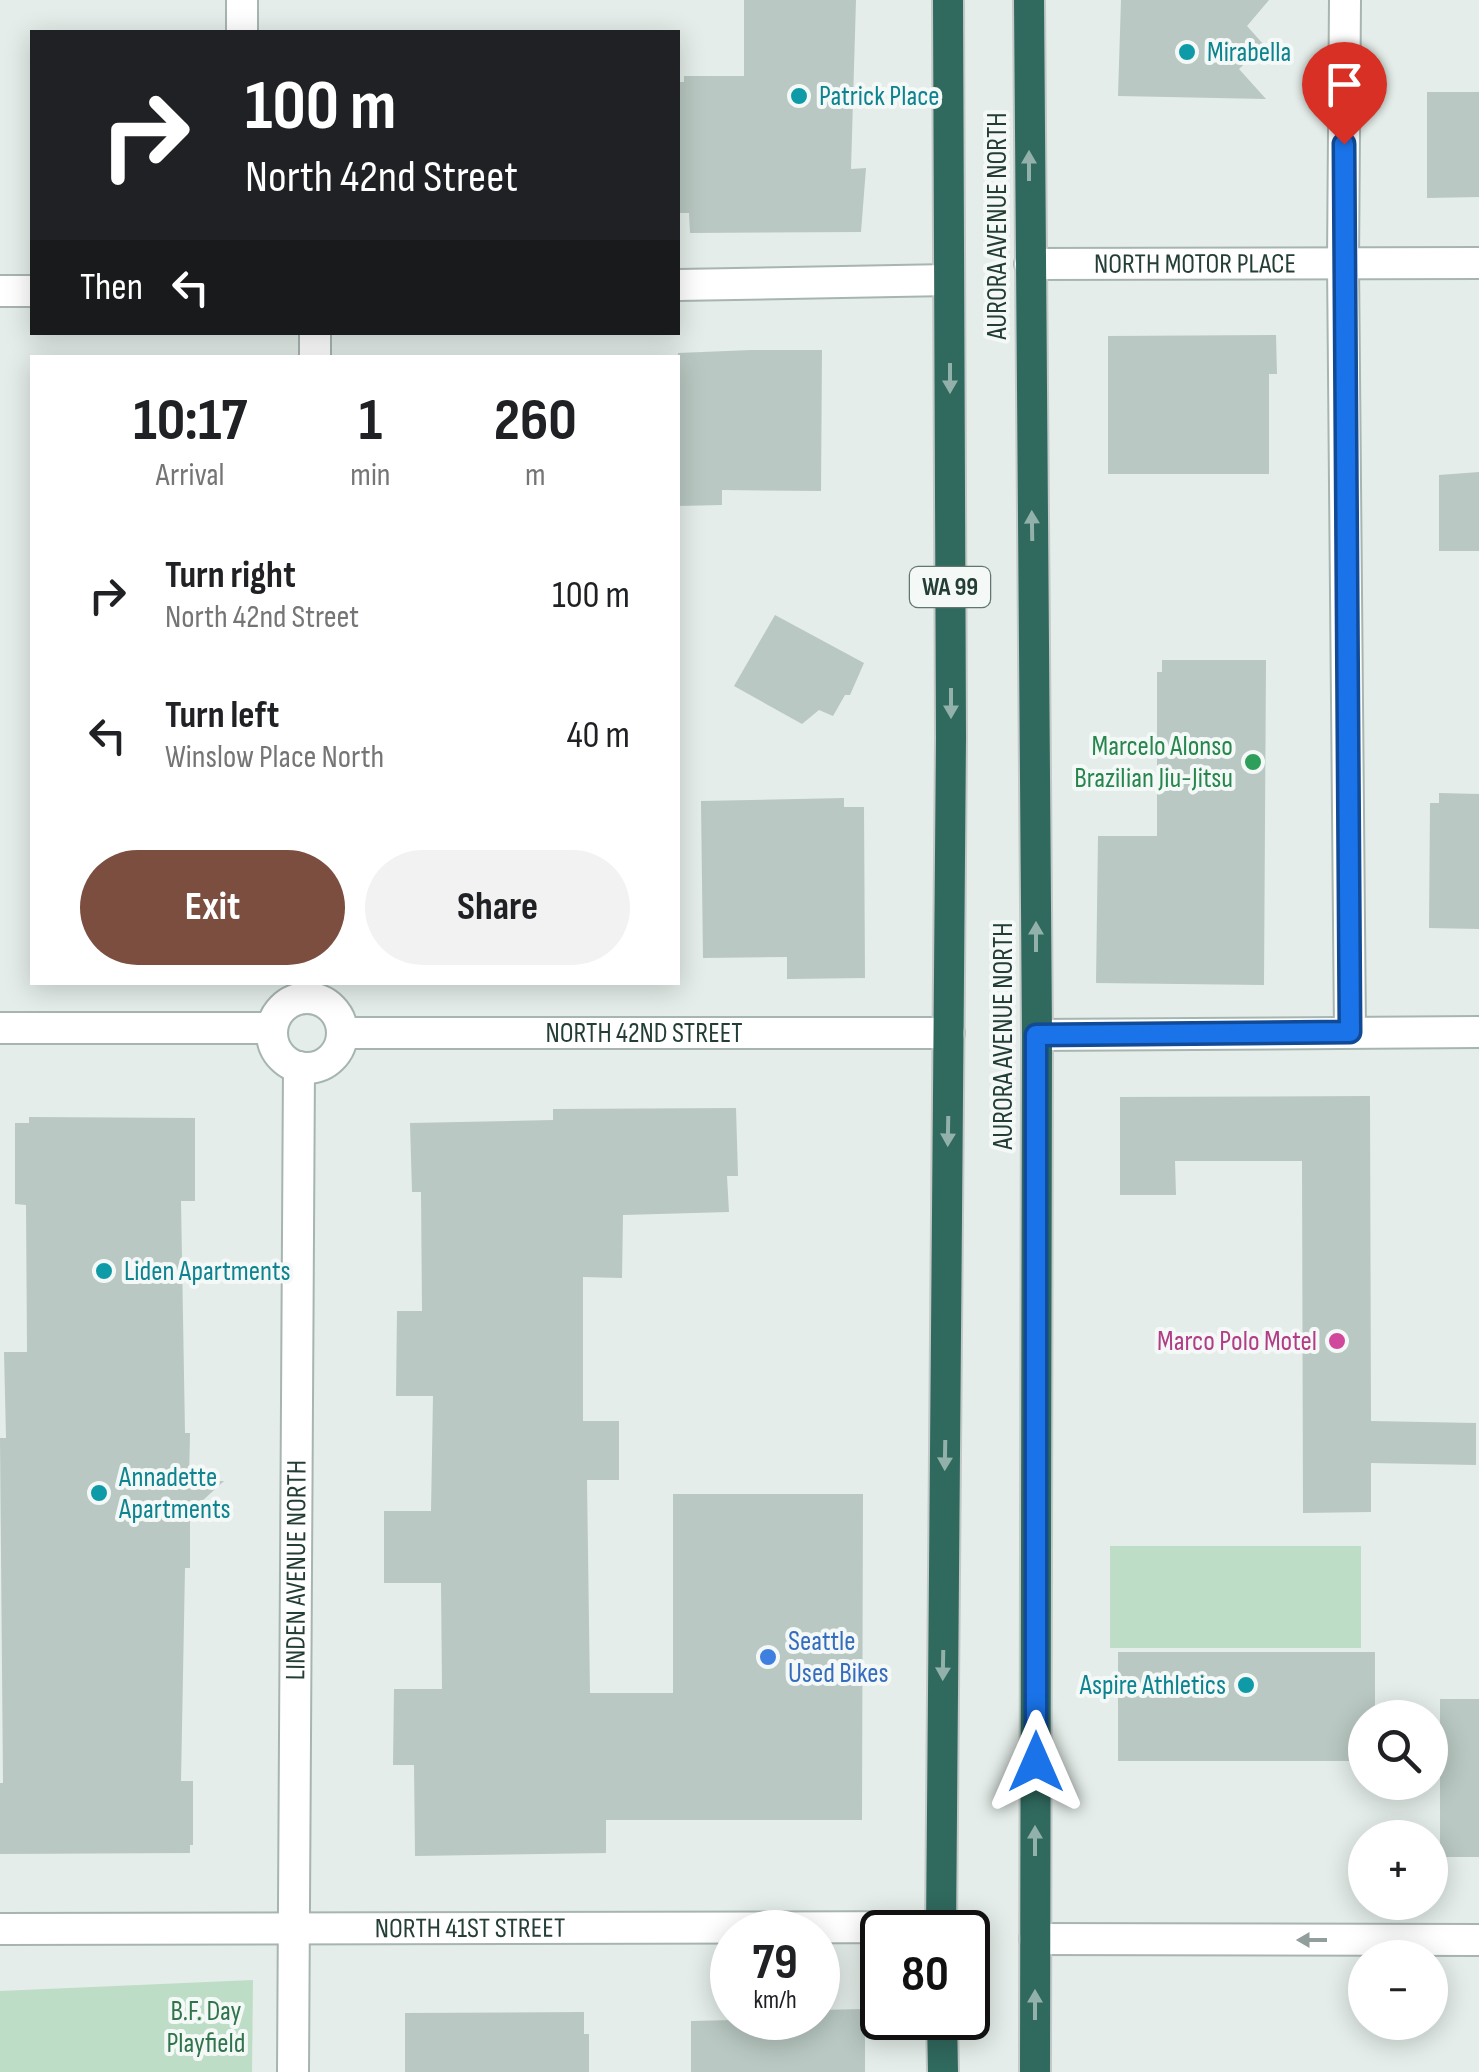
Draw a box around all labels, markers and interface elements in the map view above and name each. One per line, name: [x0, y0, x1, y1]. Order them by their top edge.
place label: Mirabella: [1207, 36, 1291, 69]
marker: Mirabella: [1176, 41, 1198, 63]
pin: [1302, 42, 1387, 145]
icon: arrive: [1317, 57, 1372, 112]
text: 100 m: [245, 65, 396, 149]
icon: right: [80, 70, 210, 200]
place label: Patrick Place: [819, 80, 940, 113]
marker: Patrick Place: [788, 85, 810, 107]
street label: AURORA AVENUE NORTH: [981, 113, 1014, 341]
text: North 42nd Street: [245, 150, 518, 205]
one-way arrow: [1021, 150, 1037, 182]
street label: NORTH MOTOR PLACE: [1094, 247, 1296, 280]
icon: left: [163, 260, 218, 315]
text: Then: [80, 265, 143, 310]
one-way arrow: [942, 362, 958, 394]
text: 10:17: [133, 385, 247, 457]
text: 1: [359, 385, 382, 457]
text: 260: [494, 385, 577, 457]
text: Arrival: [156, 456, 225, 495]
text: min: [350, 456, 391, 495]
text: m: [525, 456, 546, 495]
one-way arrow: [1024, 510, 1040, 542]
text: Turn right: [165, 553, 296, 598]
road number: WA 99: [910, 567, 990, 607]
icon: right: [80, 568, 135, 623]
text: 100 m: [552, 573, 630, 618]
text: North 42nd Street: [165, 598, 359, 637]
one-way arrow: [943, 687, 959, 719]
text: Turn left: [165, 693, 279, 738]
icon: left: [80, 708, 135, 763]
text: 40 m: [567, 713, 630, 758]
place label: Marcelo Alonso Brazilian Jiu-Jitsu: [1074, 730, 1233, 795]
text: Winslow Place North: [165, 738, 384, 777]
marker: Marcelo Alonso Brazilian Jiu-Jitsu: [1242, 751, 1264, 773]
button: Exit: [80, 850, 345, 965]
button: Share: [365, 850, 630, 965]
one-way arrow: [1028, 921, 1044, 953]
street label: AURORA AVENUE NORTH: [987, 923, 1020, 1151]
street label: NORTH 42ND STREET: [545, 1017, 743, 1050]
one-way arrow: [940, 1115, 956, 1147]
place label: Liden Apartments: [124, 1255, 291, 1288]
marker: Liden Apartments: [93, 1260, 115, 1282]
place label: Marco Polo Motel: [1157, 1325, 1317, 1358]
marker: Marco Polo Motel: [1326, 1330, 1348, 1352]
one-way arrow: [937, 1440, 953, 1472]
street label: LINDEN AVENUE NORTH: [279, 1460, 313, 1680]
place label: Annadette Apartments: [118, 1461, 231, 1526]
marker: Annadette Apartments: [88, 1482, 110, 1504]
place label: Seattle Used Bikes: [788, 1625, 889, 1690]
marker: Seattle Used Bikes: [757, 1646, 779, 1668]
one-way arrow: [935, 1650, 951, 1682]
place label: Aspire Athletics: [1079, 1669, 1226, 1702]
marker: Aspire Athletics: [1235, 1674, 1257, 1696]
map controls: [1348, 1700, 1448, 2040]
button: search: [1348, 1700, 1448, 1800]
position arrow: [984, 1710, 1088, 1814]
button: +: [1348, 1820, 1448, 1920]
one-way arrow: [1027, 1825, 1043, 1857]
speed limit sign: 80: [860, 1910, 990, 2040]
street label: NORTH 41ST STREET: [375, 1911, 565, 1945]
one-way arrow: [1295, 1932, 1327, 1948]
text: 79: [752, 1933, 798, 1993]
button: −: [1348, 1940, 1448, 2040]
text: km/h: [753, 1985, 797, 2016]
one-way arrow: [1027, 1989, 1043, 2021]
park label: B.F. Day Playfield: [166, 1995, 246, 2060]

